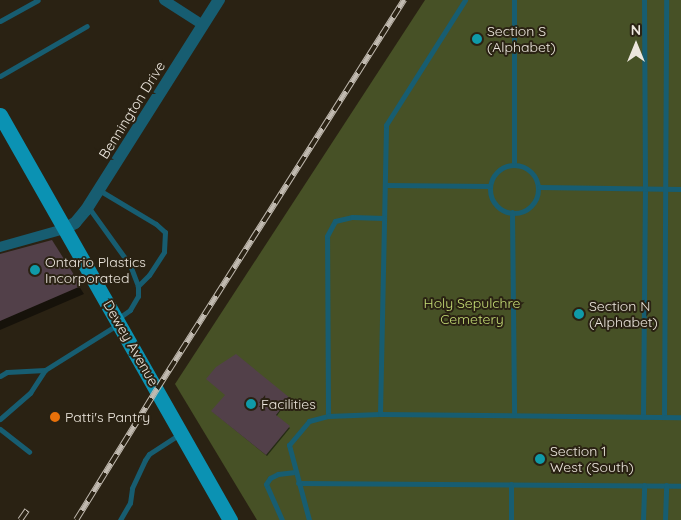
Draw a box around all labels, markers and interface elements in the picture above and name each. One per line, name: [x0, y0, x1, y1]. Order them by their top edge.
north arrow: [611, 20, 661, 70]
text: N: [631, 21, 641, 39]
place label: Section S (Alphabet): [487, 23, 556, 56]
marker: Section S (Alphabet): [471, 33, 483, 45]
street label: Bennington Drive: [95, 58, 169, 162]
place label: Ontario Plastics Incorporated: [45, 254, 146, 286]
marker: Ontario Plastics Incorporated: [29, 264, 41, 276]
park label: Holy Sepulchre Cemetery: [424, 295, 520, 328]
street label: Dewey Avenue: [100, 297, 162, 389]
place label: Section N (Alphabet): [589, 298, 658, 331]
marker: Section N (Alphabet): [573, 308, 585, 320]
place label: Facilities: [261, 396, 316, 412]
marker: Facilities: [245, 398, 257, 410]
place label: Patti's Pantry: [65, 409, 150, 425]
marker: Patti's Pantry: [49, 411, 61, 423]
place label: Section 1 West (South): [550, 443, 634, 476]
marker: Section 1 West (South): [534, 453, 546, 465]

